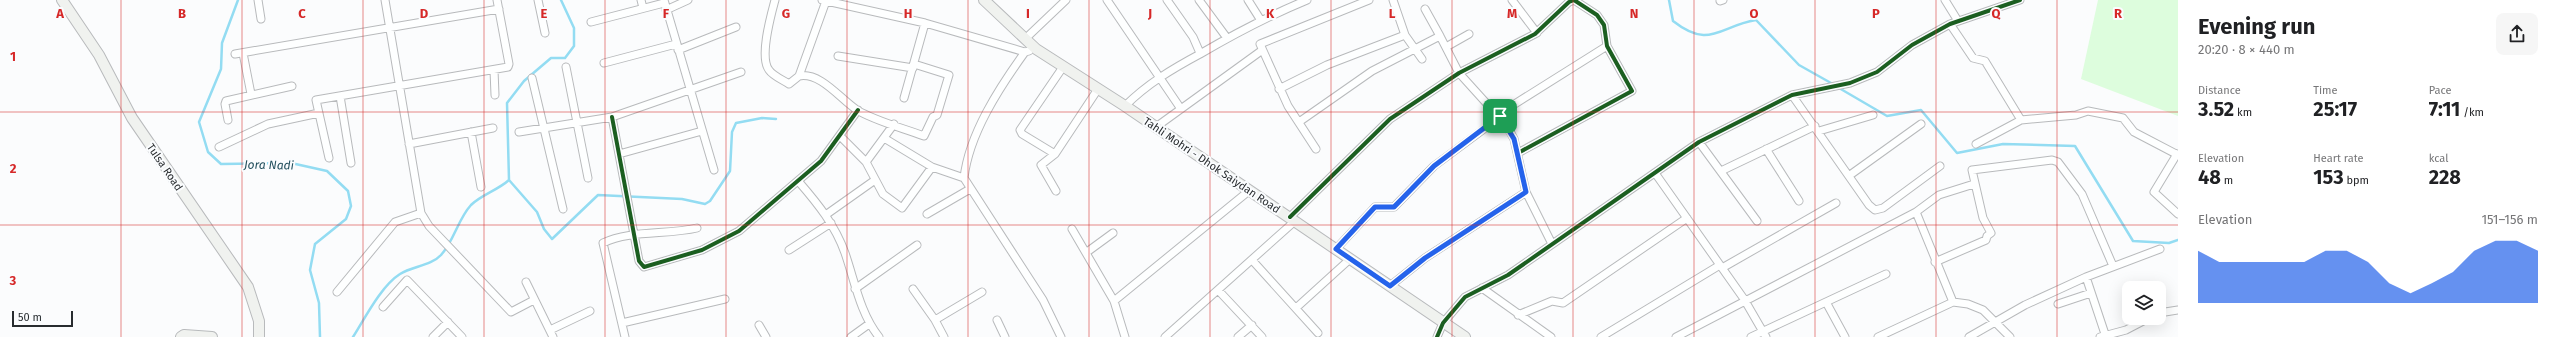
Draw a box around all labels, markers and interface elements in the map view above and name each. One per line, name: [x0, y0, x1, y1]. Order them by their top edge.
text: A: [55, 6, 64, 21]
text: B: [178, 6, 186, 21]
text: C: [298, 6, 306, 21]
text: D: [420, 6, 429, 21]
text: E: [541, 6, 548, 21]
text: F: [663, 6, 670, 21]
text: G: [782, 6, 790, 21]
text: H: [904, 6, 912, 21]
text: I: [1026, 6, 1030, 21]
text: J: [1147, 6, 1152, 21]
text: K: [1266, 6, 1275, 21]
text: L: [1389, 6, 1396, 21]
text: M: [1507, 6, 1517, 21]
text: N: [1630, 6, 1638, 21]
text: O: [1750, 6, 1759, 21]
text: P: [1872, 6, 1880, 21]
text: Q: [1992, 6, 2002, 21]
text: R: [2114, 6, 2123, 21]
text: Evening run: [2198, 13, 2315, 40]
button: share: [2496, 13, 2538, 55]
text: 20:20 · 8 × 440 m: [2198, 42, 2295, 57]
text: 1: [10, 49, 16, 64]
text: Distance: [2198, 84, 2241, 97]
text: Time: [2313, 84, 2338, 97]
text: Pace: [2429, 84, 2451, 97]
text: 3.52: [2198, 97, 2234, 121]
text: 25:17: [2313, 97, 2357, 121]
text: 7:11: [2429, 97, 2460, 121]
pin: [1483, 99, 1517, 133]
icon: arrive: [1489, 105, 1511, 127]
text: km: [2234, 106, 2252, 119]
text: /km: [2460, 106, 2484, 119]
street label: Tahli Mohri - Dhok Saiydan Road: [1141, 115, 1283, 216]
street label: Tulsa Road: [144, 141, 185, 193]
text: Elevation: [2198, 152, 2244, 165]
text: Heart rate: [2313, 152, 2363, 165]
text: kcal: [2429, 152, 2448, 165]
water label: Jora Nadi: [243, 158, 295, 172]
text: 2: [10, 161, 17, 176]
text: 48: [2198, 165, 2221, 189]
text: 153: [2313, 165, 2344, 189]
text: 228: [2429, 165, 2461, 189]
text: m: [2221, 174, 2233, 187]
text: bpm: [2344, 174, 2369, 187]
text: Elevation: [2198, 212, 2252, 227]
text: 151–156 m: [2481, 212, 2538, 227]
text: 3: [9, 273, 17, 288]
map controls: [2122, 281, 2166, 325]
button: layers: [2122, 281, 2166, 325]
scale bar: [12, 309, 73, 328]
text: 50 m: [18, 311, 42, 324]

